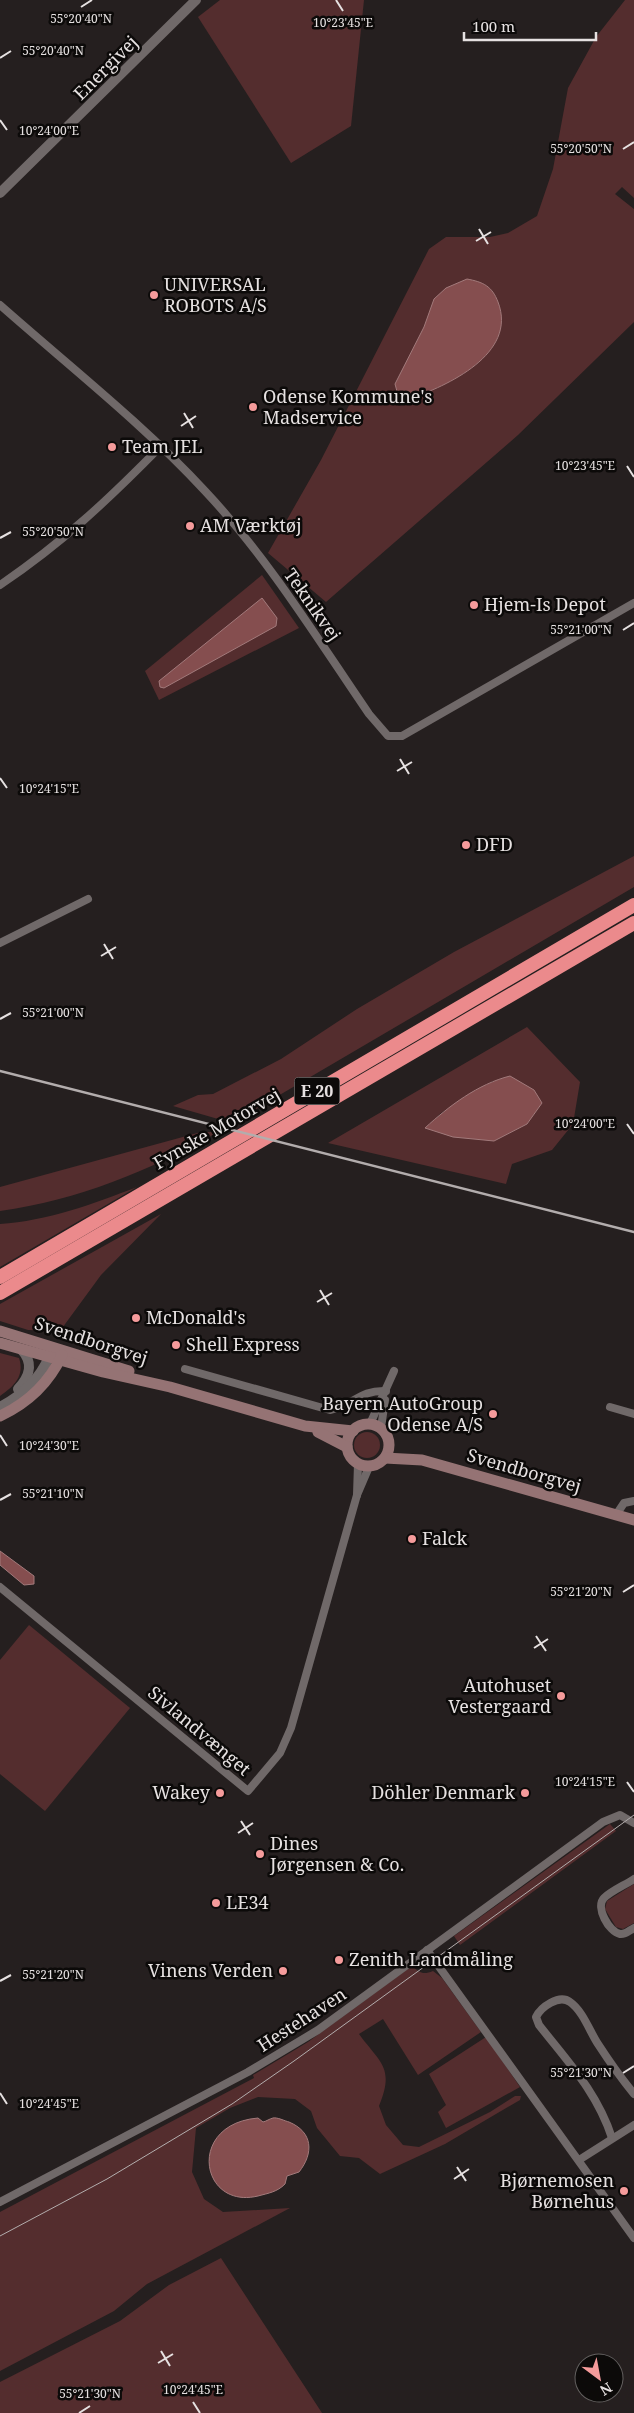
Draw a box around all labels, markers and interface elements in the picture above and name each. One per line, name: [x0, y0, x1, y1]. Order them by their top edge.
text: 55°20'40"N: [50, 10, 112, 27]
scale bar: [464, 10, 596, 42]
text: 10°23'45"E: [313, 14, 373, 31]
text: 100 m: [472, 16, 515, 36]
street label: Energivej: [68, 30, 143, 105]
text: 55°20'40"N: [22, 42, 84, 59]
text: 10°24'00"E: [19, 122, 79, 139]
text: 55°20'50"N: [550, 140, 612, 157]
place label: UNIVERSAL ROBOTS A/S: [164, 272, 267, 317]
marker: UNIVERSAL ROBOTS A/S: [148, 289, 160, 301]
place label: Odense Kommune's Madservice: [263, 384, 432, 429]
marker: Odense Kommune's Madservice: [247, 401, 259, 413]
place label: Team JEL: [122, 434, 202, 458]
marker: Team JEL: [106, 441, 118, 453]
text: 10°23'45"E: [555, 457, 615, 474]
place label: AM Værktøj: [200, 513, 302, 537]
marker: AM Værktøj: [184, 520, 196, 532]
text: 55°20'50"N: [22, 523, 84, 540]
street label: Teknikvej: [279, 563, 347, 646]
place label: Hjem-Is Depot: [484, 592, 606, 616]
marker: Hjem-Is Depot: [468, 599, 480, 611]
text: 55°21'00"N: [550, 621, 612, 638]
text: 10°24'15"E: [19, 780, 79, 797]
place label: DFD: [476, 832, 513, 856]
marker: DFD: [460, 839, 472, 851]
text: 55°21'00"N: [22, 1004, 84, 1021]
road number: E 20: [294, 1078, 340, 1104]
street label: Fynske Motorvej: [149, 1082, 284, 1174]
text: 10°24'00"E: [555, 1115, 615, 1132]
place label: McDonald's: [146, 1305, 246, 1329]
street label: Svendborgvej: [32, 1310, 151, 1370]
marker: McDonald's: [130, 1312, 142, 1324]
place label: Shell Express: [186, 1332, 300, 1356]
marker: Shell Express: [170, 1339, 182, 1351]
place label: Bayern AutoGroup Odense A/S: [322, 1391, 483, 1436]
marker: Bayern AutoGroup Odense A/S: [487, 1408, 499, 1420]
text: 10°24'30"E: [19, 1437, 79, 1454]
street label: Svendborgvej: [464, 1442, 584, 1498]
text: 55°21'10"N: [22, 1485, 84, 1502]
place label: Falck: [422, 1526, 467, 1550]
marker: Falck: [406, 1533, 418, 1545]
text: 55°21'20"N: [550, 1583, 612, 1600]
place label: Autohuset Vestergaard: [448, 1673, 551, 1718]
street label: Sivlandvænget: [143, 1680, 256, 1780]
marker: Autohuset Vestergaard: [555, 1690, 567, 1702]
text: 10°24'15"E: [555, 1773, 615, 1790]
place label: Wakey: [152, 1780, 211, 1804]
place label: Döhler Denmark: [371, 1780, 515, 1804]
marker: Wakey: [214, 1787, 226, 1799]
marker: Döhler Denmark: [519, 1787, 531, 1799]
place label: Dines Jørgensen & Co.: [269, 1831, 404, 1876]
marker: Dines Jørgensen & Co.: [254, 1848, 266, 1860]
place label: LE34: [226, 1890, 269, 1914]
marker: LE34: [210, 1897, 222, 1909]
place label: Zenith Landmåling: [349, 1947, 513, 1971]
marker: Zenith Landmåling: [333, 1954, 345, 1966]
place label: Vinens Verden: [148, 1958, 273, 1982]
marker: Vinens Verden: [277, 1965, 289, 1977]
text: 55°21'20"N: [22, 1966, 84, 1983]
street label: Hestehaven: [252, 1981, 351, 2057]
text: 55°21'30"N: [550, 2064, 612, 2081]
text: 10°24'45"E: [19, 2095, 79, 2112]
place label: Bjørnemosen Børnehus: [500, 2168, 614, 2213]
marker: Bjørnemosen Børnehus: [618, 2185, 630, 2197]
north arrow: [574, 2353, 624, 2403]
text: N: [596, 2378, 616, 2400]
text: 10°24'45"E: [163, 2381, 223, 2398]
text: 55°21'30"N: [59, 2385, 121, 2402]

